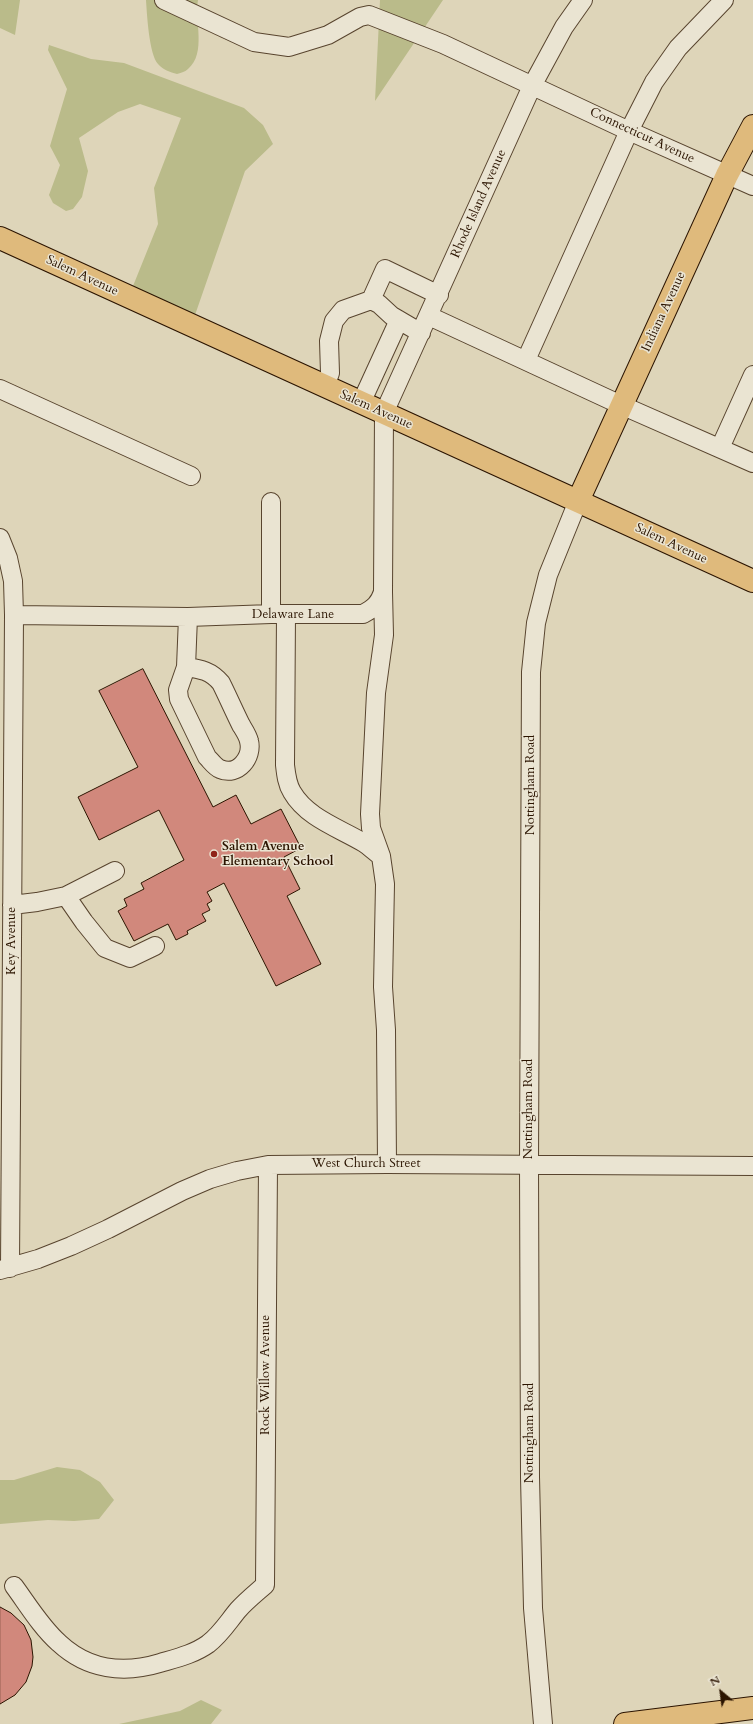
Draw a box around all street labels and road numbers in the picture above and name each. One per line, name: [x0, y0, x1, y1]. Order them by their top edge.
street label: Connecticut Avenue: [587, 105, 697, 167]
street label: Rhode Island Avenue: [448, 147, 510, 261]
street label: Salem Avenue: [43, 252, 121, 300]
street label: Indiana Avenue: [639, 269, 689, 355]
street label: Salem Avenue: [337, 387, 415, 433]
street label: Salem Avenue: [632, 520, 710, 568]
street label: Delaware Lane: [252, 607, 334, 623]
street label: Nottingham Road: [523, 735, 539, 835]
street label: Key Avenue: [4, 907, 20, 975]
street label: Nottingham Road: [521, 1059, 537, 1159]
street label: West Church Street: [312, 1156, 420, 1172]
street label: Rock Willow Avenue: [258, 1315, 274, 1435]
street label: Nottingham Road: [522, 1383, 538, 1483]

